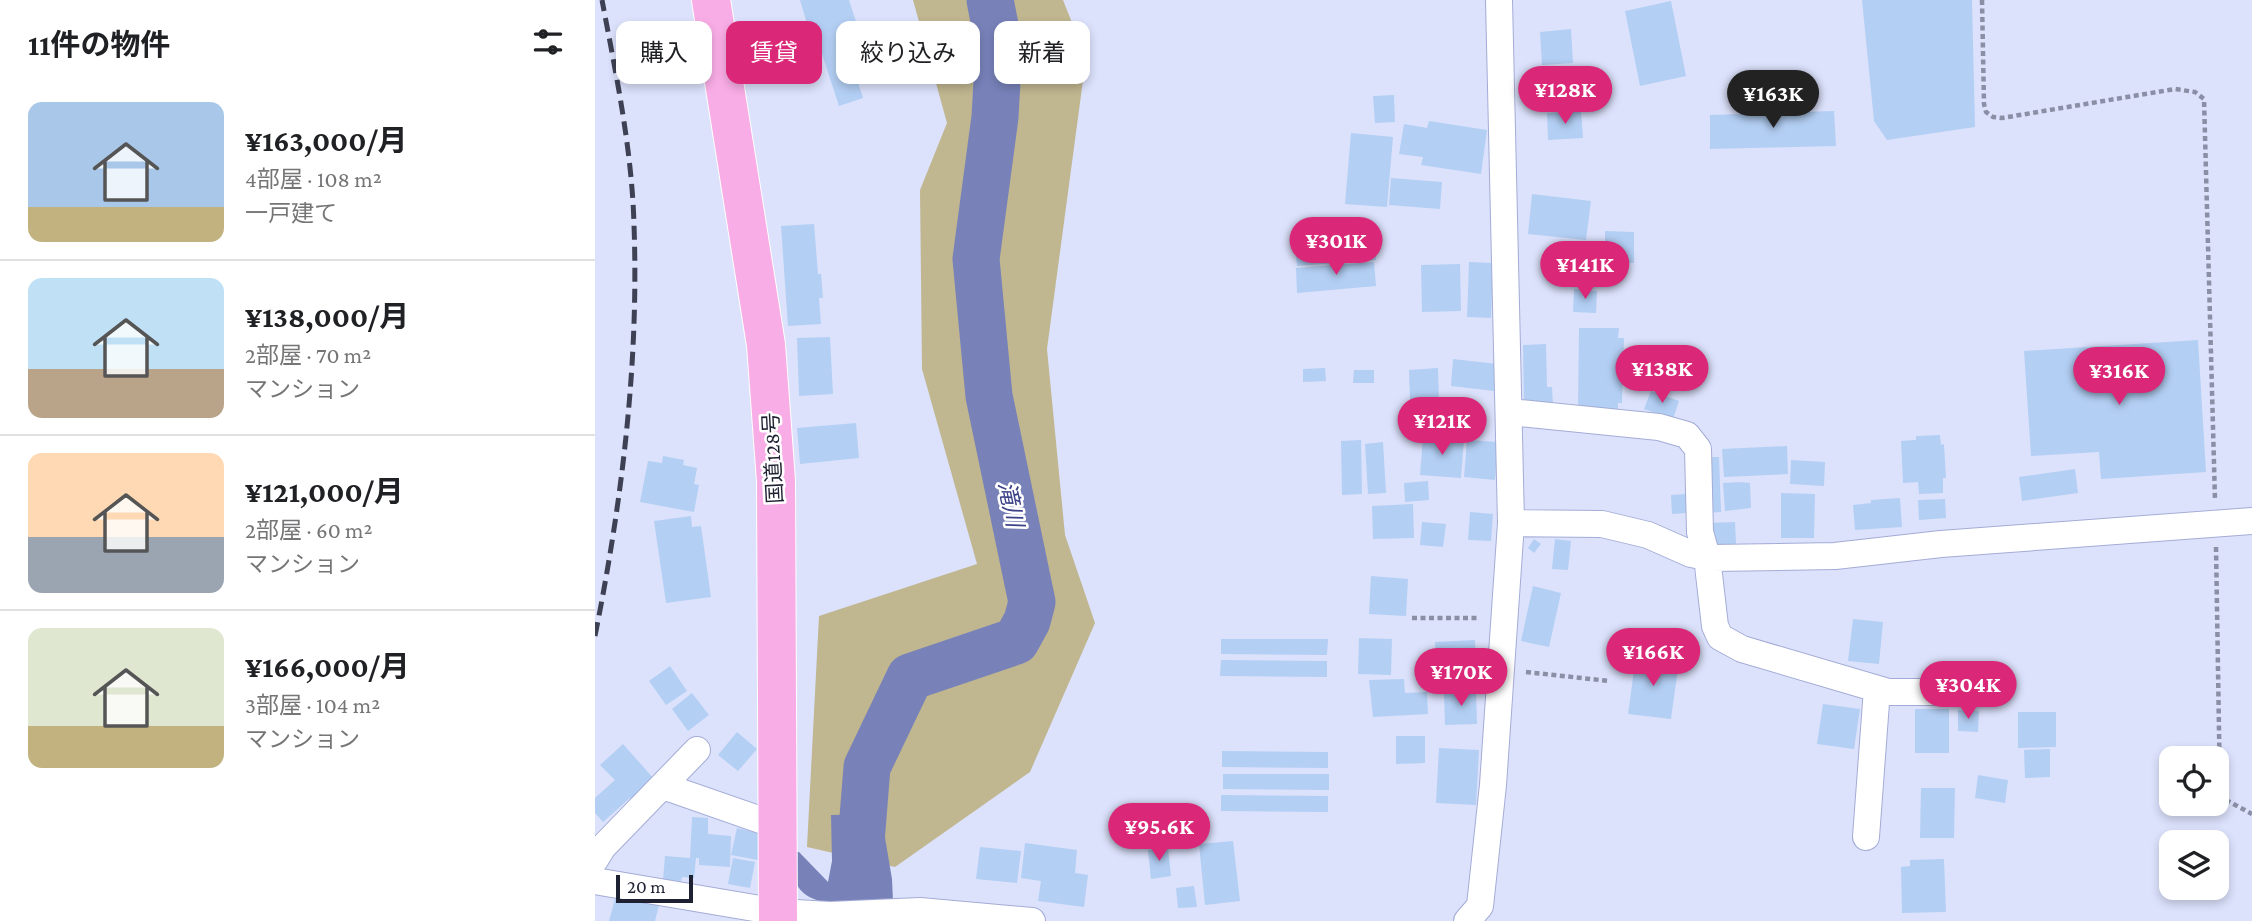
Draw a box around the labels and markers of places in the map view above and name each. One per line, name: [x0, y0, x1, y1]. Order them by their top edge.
pin: ¥128K: [1516, 66, 1614, 126]
pin: ¥163K: [1724, 71, 1822, 130]
pin: ¥301K: [1287, 218, 1385, 277]
pin: ¥141K: [1536, 242, 1634, 301]
pin: ¥138K: [1613, 346, 1711, 405]
pin: ¥316K: [2070, 348, 2168, 407]
pin: ¥121K: [1393, 398, 1491, 457]
pin: ¥166K: [1604, 628, 1702, 688]
pin: ¥170K: [1412, 648, 1510, 708]
pin: ¥304K: [1919, 662, 2017, 721]
pin: ¥95.6K: [1102, 804, 1216, 863]

